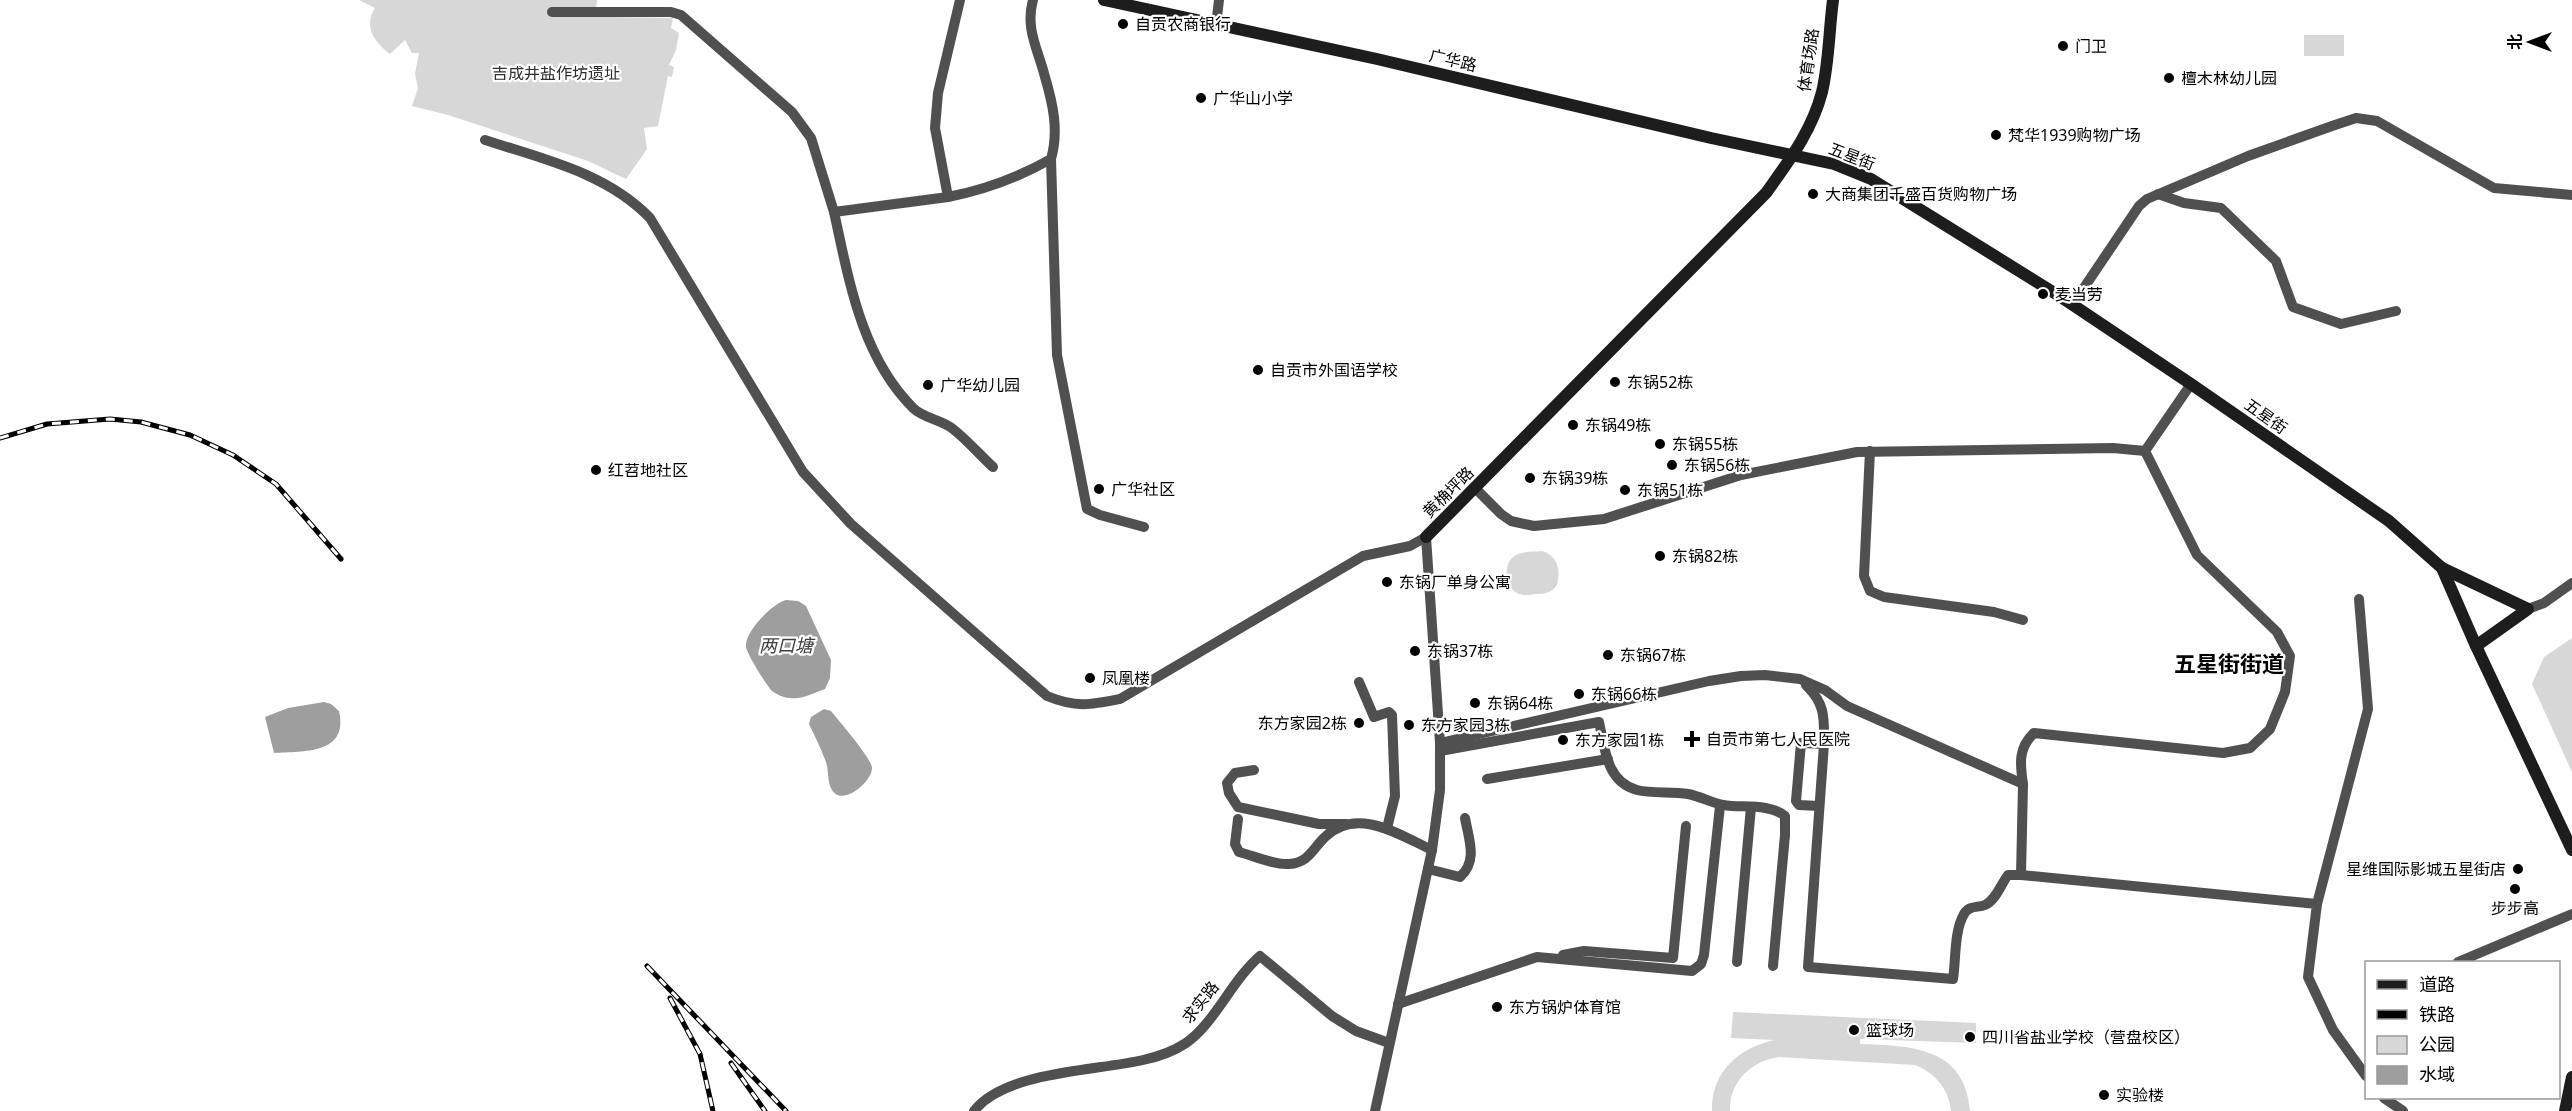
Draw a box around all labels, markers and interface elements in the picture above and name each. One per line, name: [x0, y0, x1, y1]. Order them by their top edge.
north arrow: [2500, 12, 2560, 72]
place label: 自贡农商银行: [1135, 13, 1231, 35]
marker: 自贡农商银行: [1116, 17, 1130, 31]
street label: 体育场路: [1793, 27, 1823, 93]
text: 北: [2504, 34, 2526, 50]
place label: 门卫: [2075, 35, 2107, 57]
marker: 门卫: [2056, 39, 2070, 53]
street label: 广华路: [1427, 44, 1479, 76]
park label: 吉成井盐作坊遗址: [492, 62, 620, 84]
place label: 檀木林幼儿园: [2181, 67, 2277, 89]
marker: 檀木林幼儿园: [2162, 71, 2176, 85]
place label: 广华山小学: [1213, 87, 1293, 109]
marker: 广华山小学: [1194, 91, 1208, 105]
place label: 梵华1939购物广场: [2008, 124, 2141, 146]
marker: 梵华1939购物广场: [1989, 128, 2003, 142]
street label: 五星街: [1826, 137, 1878, 175]
place label: 大商集团千盛百货购物广场: [1825, 183, 2017, 205]
marker: 大商集团千盛百货购物广场: [1806, 187, 1820, 201]
place label: 麦当劳: [2055, 283, 2103, 305]
marker: 麦当劳: [2036, 287, 2050, 301]
place label: 自贡市外国语学校: [1270, 359, 1398, 381]
marker: 自贡市外国语学校: [1251, 363, 1265, 377]
place label: 东锅52栋: [1627, 371, 1693, 393]
place label: 广华幼儿园: [940, 374, 1020, 396]
marker: 东锅52栋: [1608, 375, 1622, 389]
marker: 广华幼儿园: [921, 378, 935, 392]
street label: 五星街: [2240, 393, 2292, 439]
place label: 东锅49栋: [1585, 414, 1651, 436]
marker: 东锅49栋: [1566, 418, 1580, 432]
place label: 东锅55栋: [1672, 433, 1738, 455]
marker: 东锅55栋: [1653, 437, 1667, 451]
place label: 东锅56栋: [1684, 454, 1750, 476]
marker: 东锅56栋: [1665, 458, 1679, 472]
place label: 红苕地社区: [608, 459, 688, 481]
street label: 黄桷坪路: [1418, 462, 1478, 522]
marker: 红苕地社区: [589, 463, 603, 477]
place label: 东锅39栋: [1542, 467, 1608, 489]
marker: 东锅39栋: [1523, 471, 1537, 485]
place label: 广华社区: [1111, 478, 1175, 500]
place label: 东锅51栋: [1637, 479, 1703, 501]
marker: 广华社区: [1092, 482, 1106, 496]
marker: 东锅51栋: [1618, 483, 1632, 497]
place label: 东锅82栋: [1672, 545, 1738, 567]
marker: 东锅82栋: [1653, 549, 1667, 563]
place label: 东锅厂单身公寓: [1399, 571, 1511, 593]
marker: 东锅厂单身公寓: [1380, 575, 1394, 589]
water label: 两口塘: [759, 633, 816, 657]
place label: 东锅37栋: [1427, 640, 1493, 662]
marker: 东锅37栋: [1408, 644, 1422, 658]
place label: 东锅67栋: [1620, 644, 1686, 666]
marker: 东锅67栋: [1601, 648, 1615, 662]
district label: 五星街街道: [2174, 648, 2284, 678]
place label: 凤凰楼: [1102, 667, 1150, 689]
marker: 凤凰楼: [1083, 671, 1097, 685]
place label: 东锅66栋: [1591, 683, 1657, 705]
marker: 东锅66栋: [1572, 687, 1586, 701]
place label: 东锅64栋: [1487, 692, 1553, 714]
marker: 东锅64栋: [1468, 696, 1482, 710]
place label: 东方家园2栋: [1258, 712, 1347, 734]
place label: 东方家园3栋: [1421, 714, 1510, 736]
marker: 东方家园2栋: [1352, 716, 1366, 730]
marker: 东方家园3栋: [1402, 718, 1416, 732]
place label: 自贡市第七人民医院: [1706, 728, 1850, 750]
place label: 东方家园1栋: [1575, 729, 1664, 751]
marker: 自贡市第七人民医院: [1683, 730, 1701, 748]
marker: 东方家园1栋: [1556, 733, 1570, 747]
place label: 星维国际影城五星街店: [2346, 858, 2506, 880]
marker: 星维国际影城五星街店: [2511, 862, 2525, 876]
marker: 步步高: [2508, 882, 2522, 896]
place label: 步步高: [2491, 897, 2539, 919]
legend: [2365, 961, 2560, 1099]
text: 道路: [2419, 972, 2455, 996]
street label: 求实路: [1177, 976, 1223, 1028]
place label: 东方锅炉体育馆: [1509, 996, 1621, 1018]
marker: 东方锅炉体育馆: [1490, 1000, 1504, 1014]
text: 铁路: [2419, 1002, 2455, 1026]
place label: 篮球场: [1866, 1019, 1914, 1041]
marker: 篮球场: [1847, 1023, 1861, 1037]
place label: 四川省盐业学校（营盘校区）: [1982, 1026, 2190, 1048]
marker: 四川省盐业学校（营盘校区）: [1963, 1030, 1977, 1044]
text: 公园: [2419, 1032, 2455, 1056]
text: 水域: [2419, 1062, 2455, 1086]
place label: 实验楼: [2116, 1084, 2164, 1106]
marker: 实验楼: [2097, 1088, 2111, 1102]

